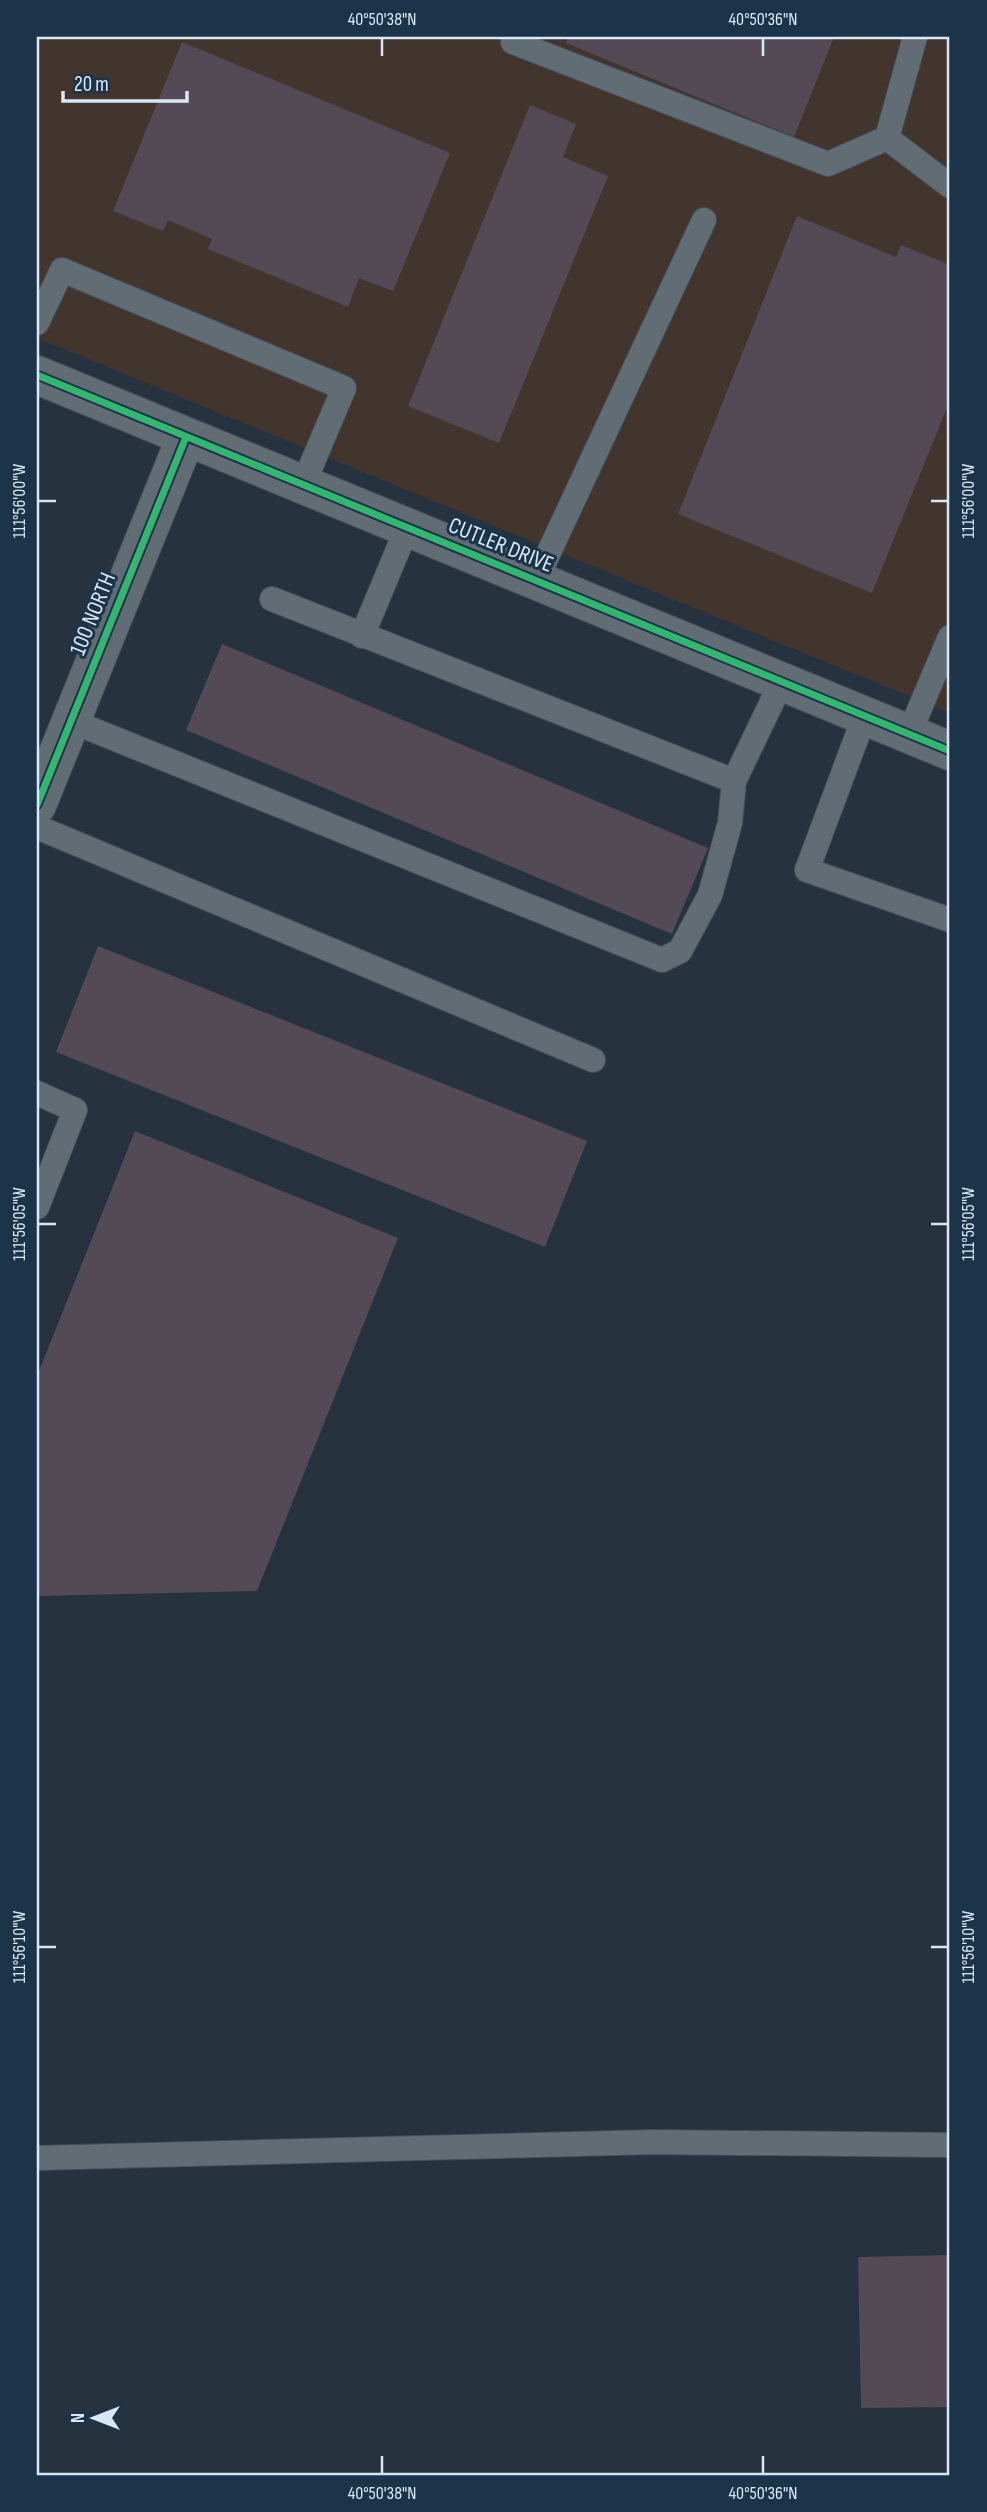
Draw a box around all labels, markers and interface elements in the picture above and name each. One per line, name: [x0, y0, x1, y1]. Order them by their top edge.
text: 40°50'38"N: [348, 9, 416, 30]
text: 40°50'36"N: [729, 9, 797, 30]
scale bar: [63, 60, 187, 104]
text: 20 m: [74, 72, 109, 97]
text: 111°56'00"W: [9, 464, 30, 538]
text: 111°56'00"W: [958, 464, 979, 538]
street label: CUTLER DRIVE: [444, 511, 558, 579]
street label: 100 NORTH: [64, 569, 122, 659]
text: 111°56'05"W: [9, 1187, 30, 1261]
text: 111°56'05"W: [958, 1187, 979, 1261]
text: 111°56'10"W: [9, 1910, 30, 1983]
text: 111°56'10"W: [958, 1910, 979, 1983]
north arrow: [60, 2382, 130, 2452]
text: N: [67, 2413, 90, 2423]
text: 40°50'38"N: [348, 2483, 416, 2504]
text: 40°50'36"N: [729, 2483, 797, 2504]

